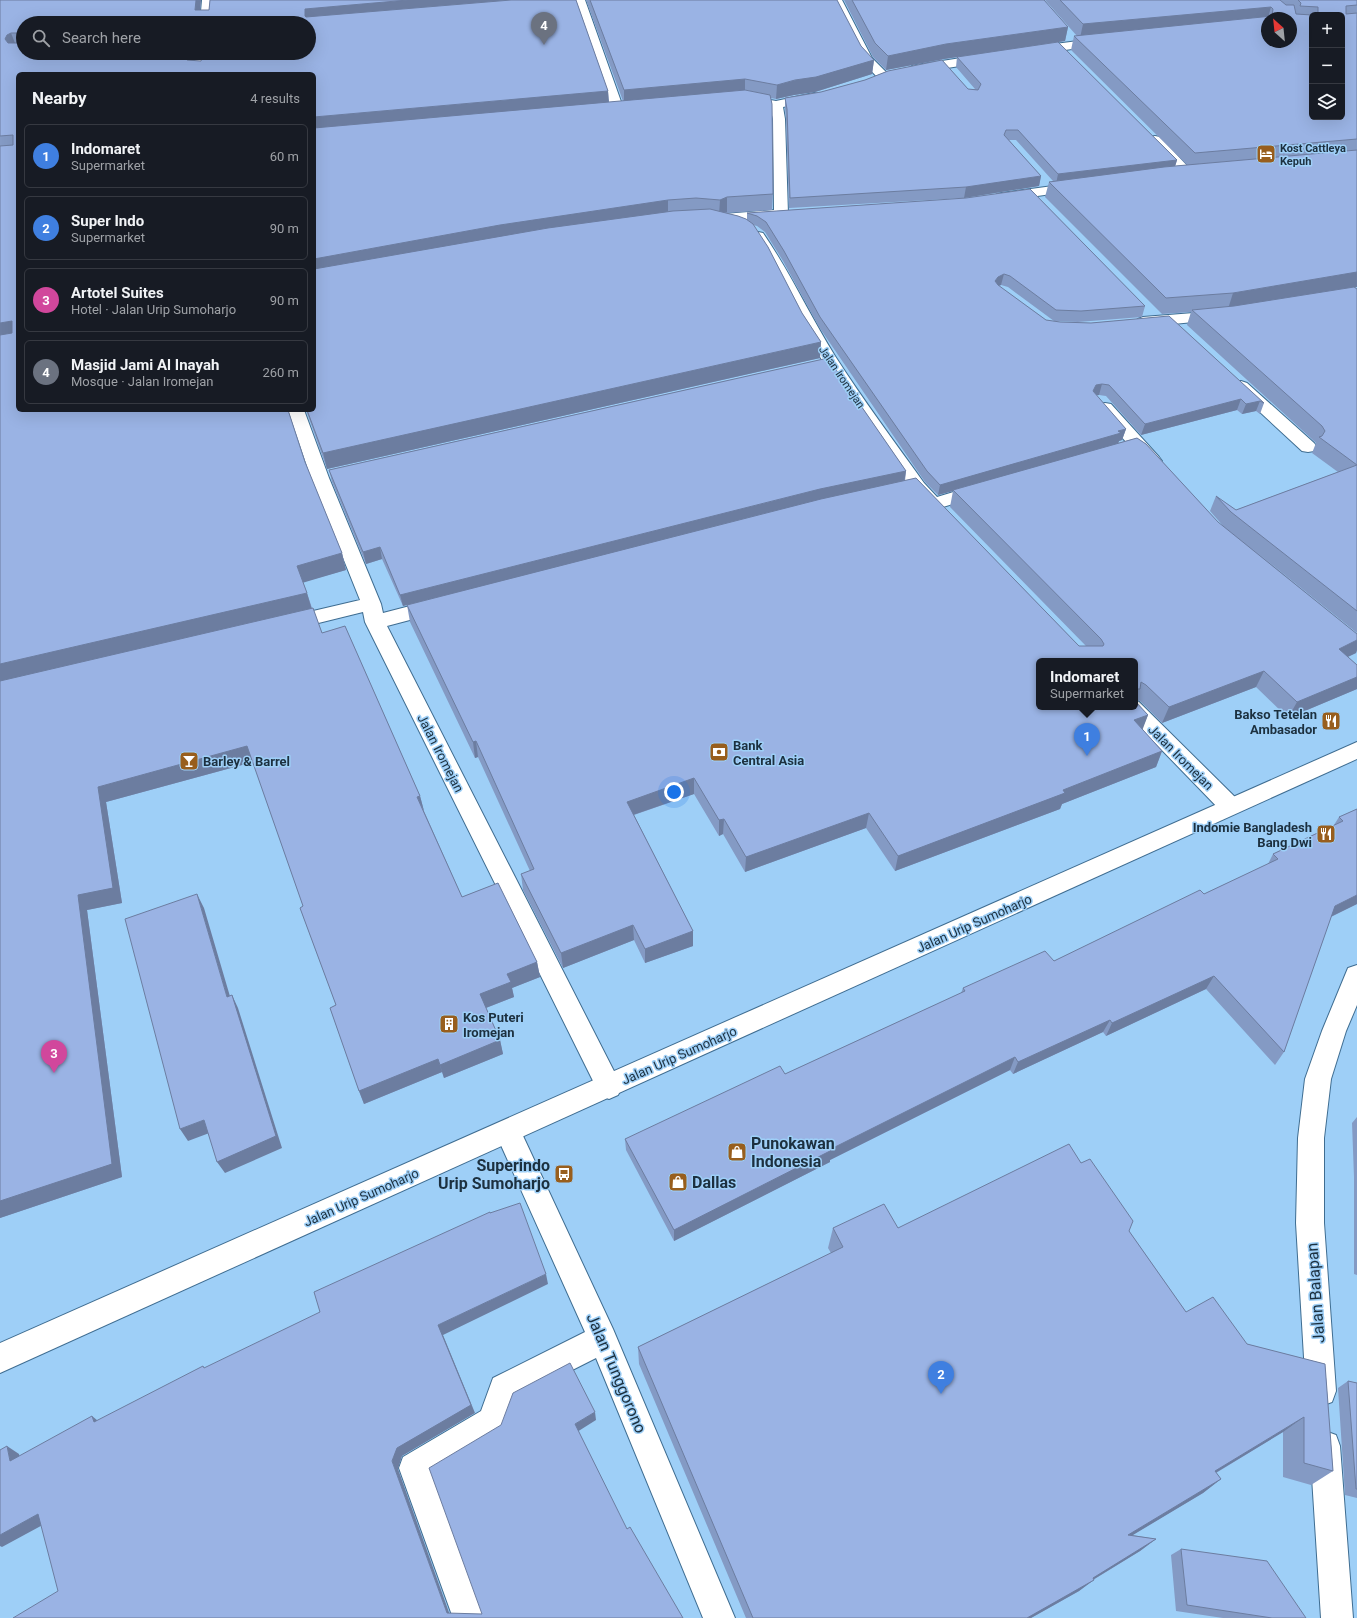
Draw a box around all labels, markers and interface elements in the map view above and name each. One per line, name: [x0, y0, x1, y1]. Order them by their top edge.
pin: 4: [531, 12, 557, 45]
north arrow: [1261, 12, 1297, 48]
map controls: [1309, 12, 1345, 120]
button: +: [1309, 12, 1345, 48]
search box: [16, 16, 316, 60]
icon: search: [30, 27, 52, 49]
text: Search here: [62, 29, 141, 47]
button: −: [1309, 48, 1345, 84]
button: layers: [1309, 84, 1345, 120]
text: Nearby: [32, 88, 87, 108]
text: 4 results: [250, 91, 300, 106]
text: Indomaret: [71, 140, 140, 158]
place label: Kost Cattleya Kepuh: [1280, 142, 1346, 168]
hotel icon: Kost Cattleya Kepuh: [1255, 143, 1277, 165]
text: 1: [42, 149, 50, 164]
text: 60 m: [270, 149, 299, 164]
text: Supermarket: [71, 158, 145, 173]
text: Super Indo: [71, 212, 144, 230]
text: 2: [42, 221, 50, 236]
text: 90 m: [270, 221, 299, 236]
text: Supermarket: [71, 230, 145, 245]
text: Artotel Suites: [71, 284, 164, 302]
text: 3: [42, 293, 50, 308]
text: 90 m: [270, 293, 299, 308]
text: Hotel · Jalan Urip Sumoharjo: [71, 302, 236, 317]
street label: Jalan Iromejan: [816, 344, 867, 411]
text: Masjid Jami Al Inayah: [71, 356, 219, 374]
text: 4: [42, 365, 50, 380]
text: 260 m: [262, 365, 299, 380]
text: Mosque · Jalan Iromejan: [71, 374, 214, 389]
popup: [1036, 658, 1138, 710]
text: Indomaret: [1050, 668, 1119, 686]
text: Supermarket: [1050, 686, 1124, 701]
place label: Bakso Tetelan Ambasador: [1234, 707, 1317, 737]
restaurant icon: Bakso Tetelan Ambasador: [1320, 710, 1342, 732]
street label: Jalan Iromejan: [414, 712, 467, 795]
street label: Jalan Iromejan: [1145, 722, 1216, 793]
pin: 1: [1074, 723, 1100, 756]
place label: Bank Central Asia: [733, 738, 804, 768]
bank icon: Bank Central Asia: [708, 741, 730, 763]
bar icon: Barley & Barrel: [178, 750, 200, 772]
place label: Barley & Barrel: [203, 754, 290, 769]
your location: [664, 782, 684, 802]
place label: Indomie Bangladesh Bang Dwi: [1193, 820, 1312, 850]
restaurant icon: Indomie Bangladesh Bang Dwi: [1315, 823, 1337, 845]
street label: Jalan Urip Sumoharjo: [914, 891, 1034, 956]
place label: Kos Puteri Iromejan: [463, 1010, 524, 1040]
building icon: Kos Puteri Iromejan: [438, 1013, 460, 1035]
street label: Jalan Urip Sumoharjo: [619, 1023, 739, 1088]
pin: 3: [41, 1040, 67, 1073]
place label: Punokawan Indonesia: [751, 1134, 835, 1171]
shop icon: Punokawan Indonesia: [726, 1141, 748, 1163]
place label: Superindo Urip Sumoharjo: [438, 1156, 550, 1193]
bus stop icon: Superindo Urip Sumoharjo: [553, 1163, 575, 1185]
street label: Jalan Urip Sumoharjo: [301, 1165, 421, 1230]
shop icon: Dallas: [667, 1171, 689, 1193]
place label: Dallas: [692, 1173, 736, 1192]
street label: Jalan Balapan: [1303, 1242, 1328, 1344]
street label: Jalan Tunggorono: [583, 1310, 650, 1436]
pin: 2: [928, 1361, 954, 1394]

